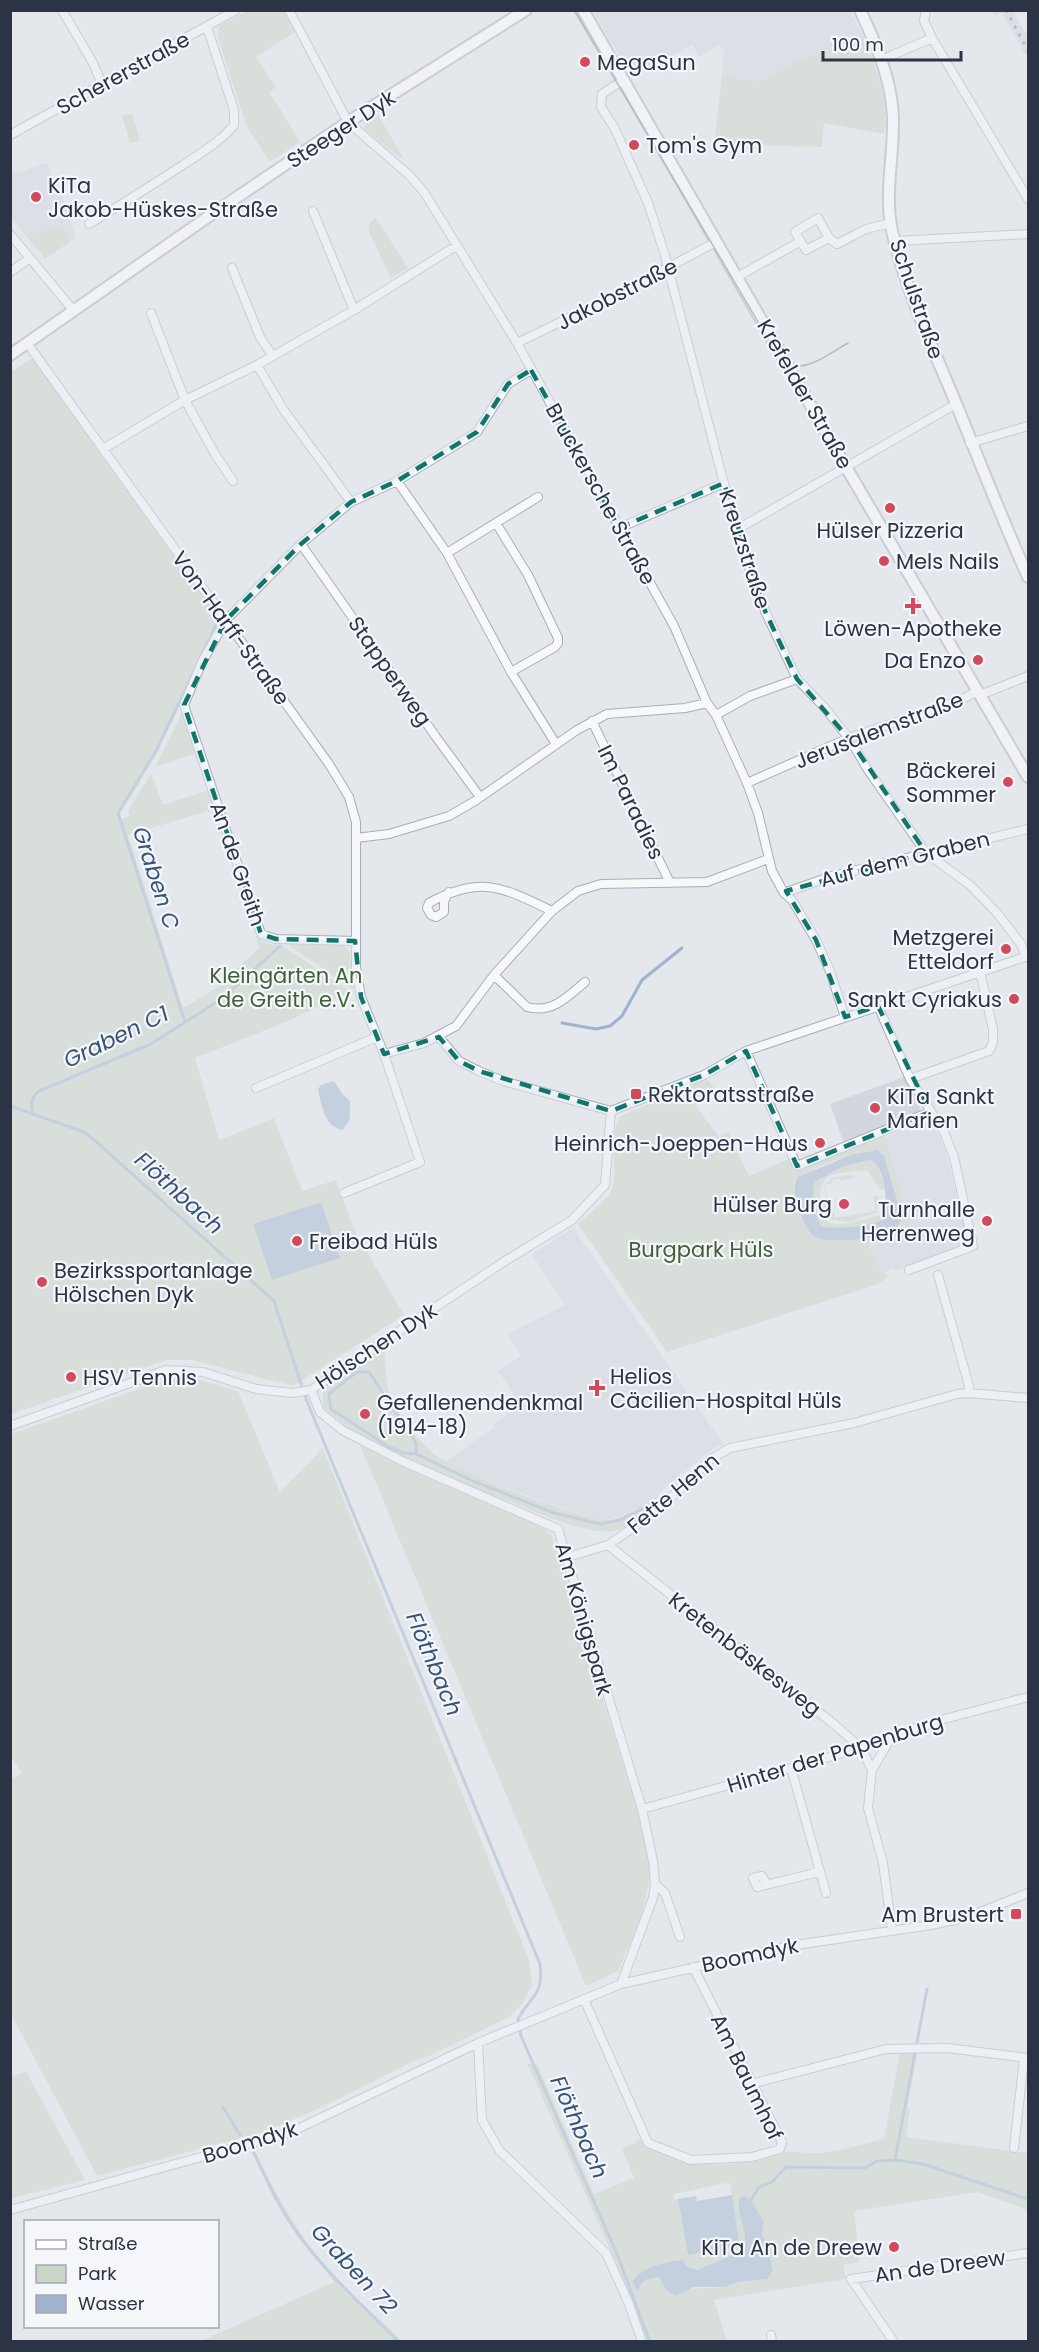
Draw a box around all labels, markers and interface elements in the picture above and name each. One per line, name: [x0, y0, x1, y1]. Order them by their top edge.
street label: Schererstraße: [51, 24, 195, 122]
scale bar: [823, 24, 961, 62]
text: 100 m: [832, 32, 884, 57]
place label: MegaSun: [597, 48, 696, 77]
marker: MegaSun: [578, 55, 592, 69]
street label: Steeger Dyk: [281, 83, 401, 175]
place label: Tom's Gym: [646, 131, 762, 160]
marker: Tom's Gym: [627, 138, 641, 152]
place label: KiTa Jakob-Hüskes-Straße: [48, 171, 278, 224]
marker: KiTa Jakob-Hüskes-Straße: [29, 190, 43, 204]
street label: Schulstraße: [883, 235, 951, 363]
street label: Jakobstraße: [552, 251, 682, 337]
street label: Krefelder Straße: [750, 314, 860, 474]
street label: Bruckersche Straße: [539, 398, 663, 590]
street label: Kreuzstraße: [712, 485, 778, 613]
marker: Hülser Pizzeria: [883, 501, 897, 515]
place label: Hülser Pizzeria: [816, 516, 964, 545]
street label: Von-Harff-Straße: [165, 545, 297, 711]
place label: Mels Nails: [896, 547, 999, 576]
marker: Mels Nails: [877, 554, 891, 568]
marker: Löwen-Apotheke: [906, 599, 920, 613]
street label: Stapperweg: [341, 610, 439, 732]
place label: Löwen-Apotheke: [824, 614, 1002, 643]
place label: Da Enzo: [884, 646, 966, 675]
marker: Da Enzo: [971, 653, 985, 667]
street label: Jerusalemstraße: [791, 685, 967, 775]
street label: Im Paradies: [591, 740, 671, 864]
place label: Bäckerei Sommer: [906, 756, 996, 809]
marker: Bäckerei Sommer: [1001, 775, 1015, 789]
street label: An de Greith: [203, 798, 273, 930]
water label: Graben C: [125, 823, 187, 933]
street label: Auf dem Graben: [817, 824, 993, 894]
place label: Metzgerei Etteldorf: [892, 923, 994, 976]
marker: Metzgerei Etteldorf: [999, 942, 1013, 956]
park label: Kleingärten An de Greith e.V.: [210, 961, 362, 1014]
place label: Sankt Cyriakus: [848, 985, 1002, 1014]
marker: Sankt Cyriakus: [1007, 992, 1021, 1006]
water label: Graben C1: [58, 998, 174, 1076]
place label: Rektoratsstraße: [648, 1080, 814, 1109]
place label: KiTa Sankt Marien: [887, 1082, 994, 1135]
marker: Rektoratsstraße: [629, 1087, 643, 1101]
marker: KiTa Sankt Marien: [868, 1101, 882, 1115]
place label: Heinrich-Joeppen-Haus: [554, 1129, 808, 1158]
marker: Heinrich-Joeppen-Haus: [813, 1136, 827, 1150]
water label: Flöthbach: [128, 1145, 230, 1241]
place label: Hülser Burg: [713, 1190, 832, 1219]
place label: Turnhalle Herrenweg: [861, 1195, 975, 1248]
marker: Hülser Burg: [837, 1197, 851, 1211]
marker: Turnhalle Herrenweg: [980, 1214, 994, 1228]
place label: Freibad Hüls: [309, 1227, 438, 1256]
marker: Freibad Hüls: [290, 1234, 304, 1248]
park label: Burgpark Hüls: [628, 1235, 774, 1264]
place label: Bezirkssportanlage Hölschen Dyk: [54, 1256, 253, 1309]
marker: Bezirkssportanlage Hölschen Dyk: [35, 1275, 49, 1289]
street label: Hölschen Dyk: [309, 1296, 443, 1396]
place label: Helios Cäcilien-Hospital Hüls: [610, 1362, 842, 1415]
place label: HSV Tennis: [83, 1363, 197, 1392]
marker: HSV Tennis: [64, 1370, 78, 1384]
marker: Helios Cäcilien-Hospital Hüls: [588, 1379, 606, 1397]
place label: Gefallenendenkmal (1914-18): [377, 1388, 583, 1441]
marker: Gefallenendenkmal (1914-18): [358, 1407, 372, 1421]
street label: Fette Henn: [621, 1446, 725, 1540]
street label: Am Königspark: [548, 1539, 620, 1699]
street label: Kretenbäskesweg: [663, 1585, 827, 1723]
water label: Flöthbach: [398, 1607, 470, 1721]
street label: Hinter der Papenburg: [723, 1706, 947, 1800]
place label: Am Brustert: [881, 1900, 1004, 1929]
marker: Am Brustert: [1009, 1907, 1023, 1921]
street label: Boomdyk: [699, 1931, 801, 1979]
street label: Am Baumhof: [704, 2009, 790, 2145]
water label: Flöthbach: [542, 2071, 616, 2183]
street label: Boomdyk: [199, 2114, 301, 2170]
water label: Graben 72: [304, 2217, 404, 2322]
legend: [24, 2220, 219, 2328]
text: Straße: [78, 2231, 137, 2256]
place label: KiTa An de Dreew: [701, 2233, 882, 2262]
marker: KiTa An de Dreew: [887, 2240, 901, 2254]
street label: An de Dreew: [873, 2242, 1007, 2290]
text: Park: [78, 2261, 117, 2286]
text: Wasser: [78, 2291, 145, 2316]

